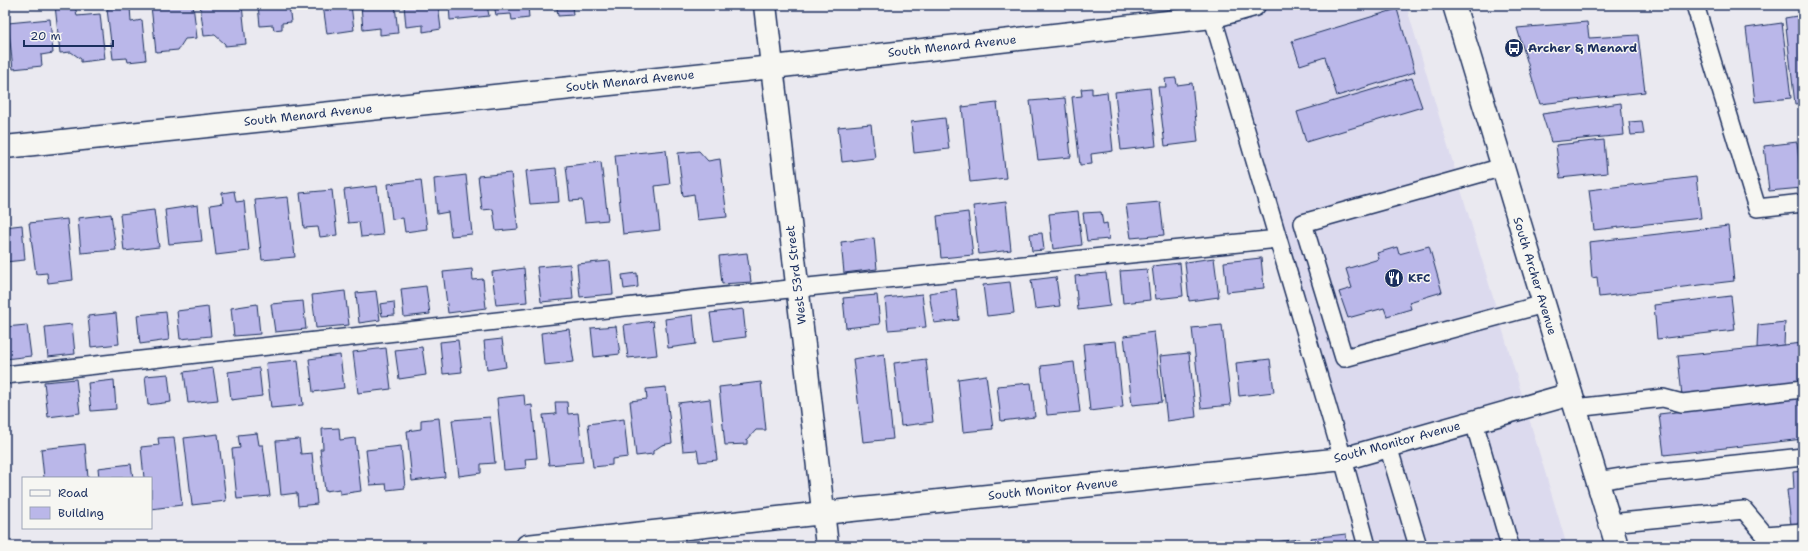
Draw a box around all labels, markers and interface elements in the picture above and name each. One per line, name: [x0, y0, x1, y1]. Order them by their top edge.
scale bar: [24, 22, 113, 48]
text: 20 m: [30, 28, 61, 44]
street label: South Menard Avenue: [887, 31, 1017, 61]
bus stop icon: Archer & Menard: [1503, 37, 1525, 59]
place label: Archer & Menard: [1528, 40, 1637, 56]
street label: South Menard Avenue: [565, 66, 695, 96]
street label: South Menard Avenue: [243, 100, 373, 130]
street label: South Archer Avenue: [1509, 215, 1561, 337]
street label: West 53rd Street: [782, 225, 810, 325]
restaurant icon: KFC: [1383, 267, 1405, 289]
place label: KFC: [1408, 270, 1430, 286]
street label: South Monitor Avenue: [1332, 417, 1462, 467]
street label: South Monitor Avenue: [987, 474, 1119, 504]
legend: [22, 477, 152, 529]
text: Road: [58, 485, 89, 501]
text: Building: [58, 505, 104, 521]

